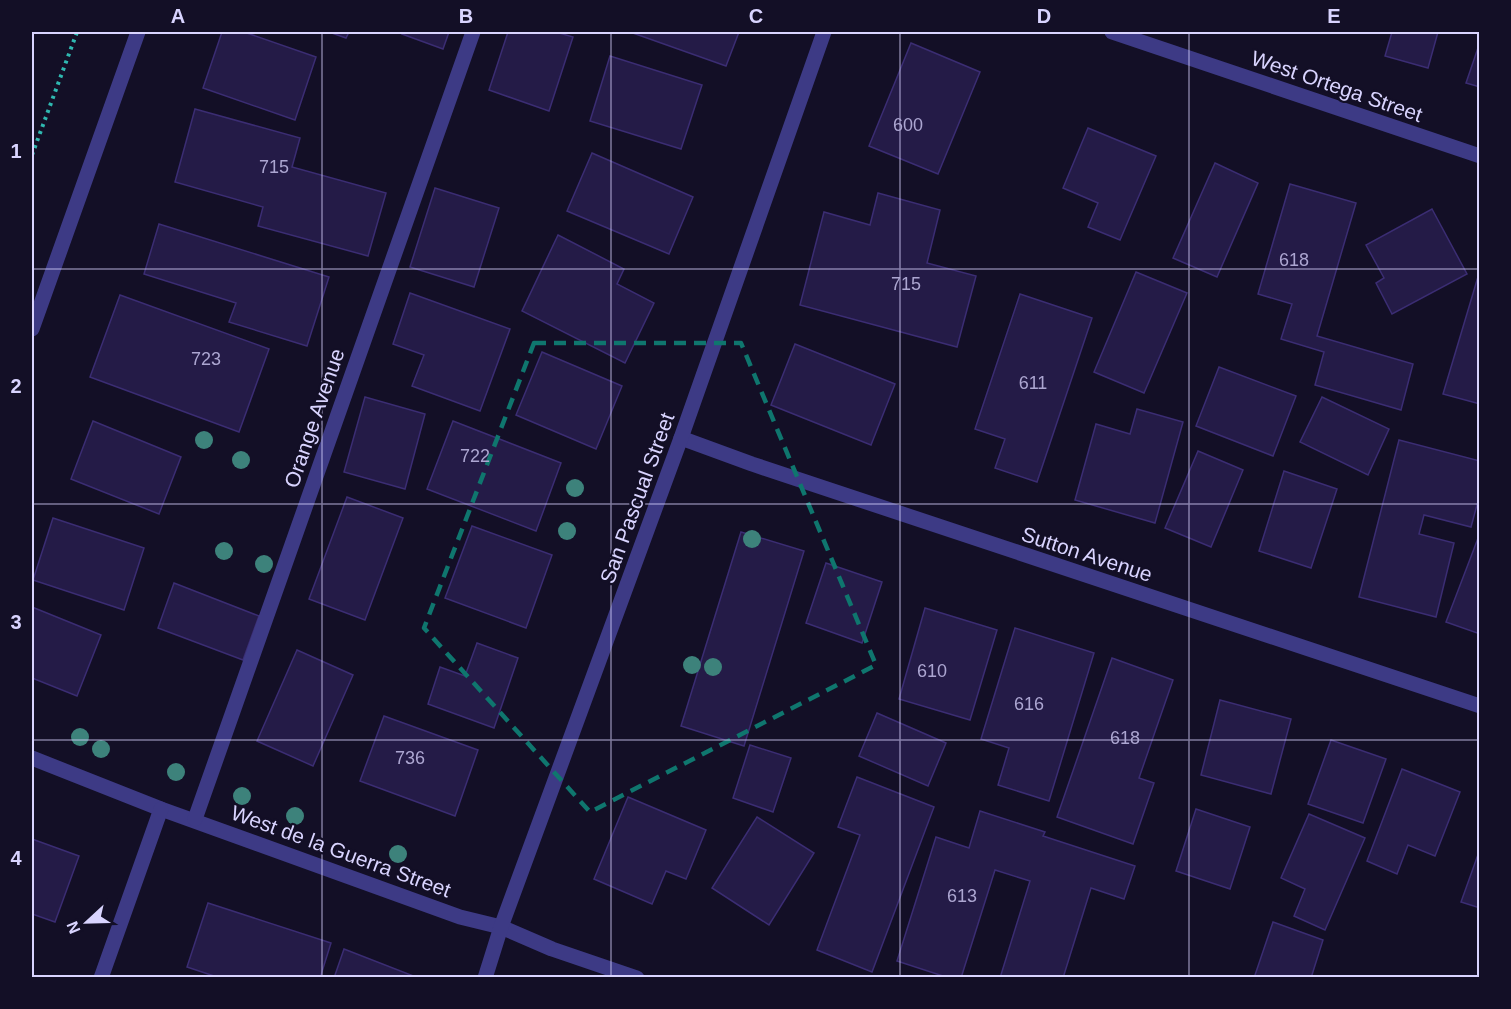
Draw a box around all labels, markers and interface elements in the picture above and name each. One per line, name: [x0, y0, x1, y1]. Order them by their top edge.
text: A: [171, 5, 185, 27]
text: B: [459, 5, 473, 27]
text: C: [749, 5, 763, 27]
text: D: [1037, 5, 1051, 27]
text: E: [1327, 5, 1341, 27]
street label: West Ortega Street: [1248, 46, 1426, 126]
house number: 600: [893, 115, 923, 135]
text: 1: [10, 140, 22, 162]
house number: 715: [259, 157, 289, 177]
house number: 618: [1279, 250, 1309, 270]
house number: 715: [891, 274, 921, 294]
street label: Orange Avenue: [279, 345, 349, 491]
house number: 723: [191, 349, 221, 369]
house number: 611: [1019, 373, 1047, 393]
text: 2: [10, 375, 22, 397]
street label: San Pascual Street: [595, 409, 679, 586]
house number: 722: [460, 446, 490, 466]
street label: Sutton Avenue: [1019, 522, 1155, 586]
text: 3: [10, 611, 22, 633]
house number: 610: [917, 661, 947, 681]
house number: 616: [1014, 694, 1044, 714]
house number: 618: [1110, 728, 1140, 748]
house number: 736: [395, 748, 425, 768]
street label: West de la Guerra Street: [228, 801, 454, 902]
text: 4: [10, 847, 22, 869]
house number: 613: [947, 886, 977, 906]
north arrow: [57, 892, 117, 952]
text: N: [64, 919, 84, 936]

